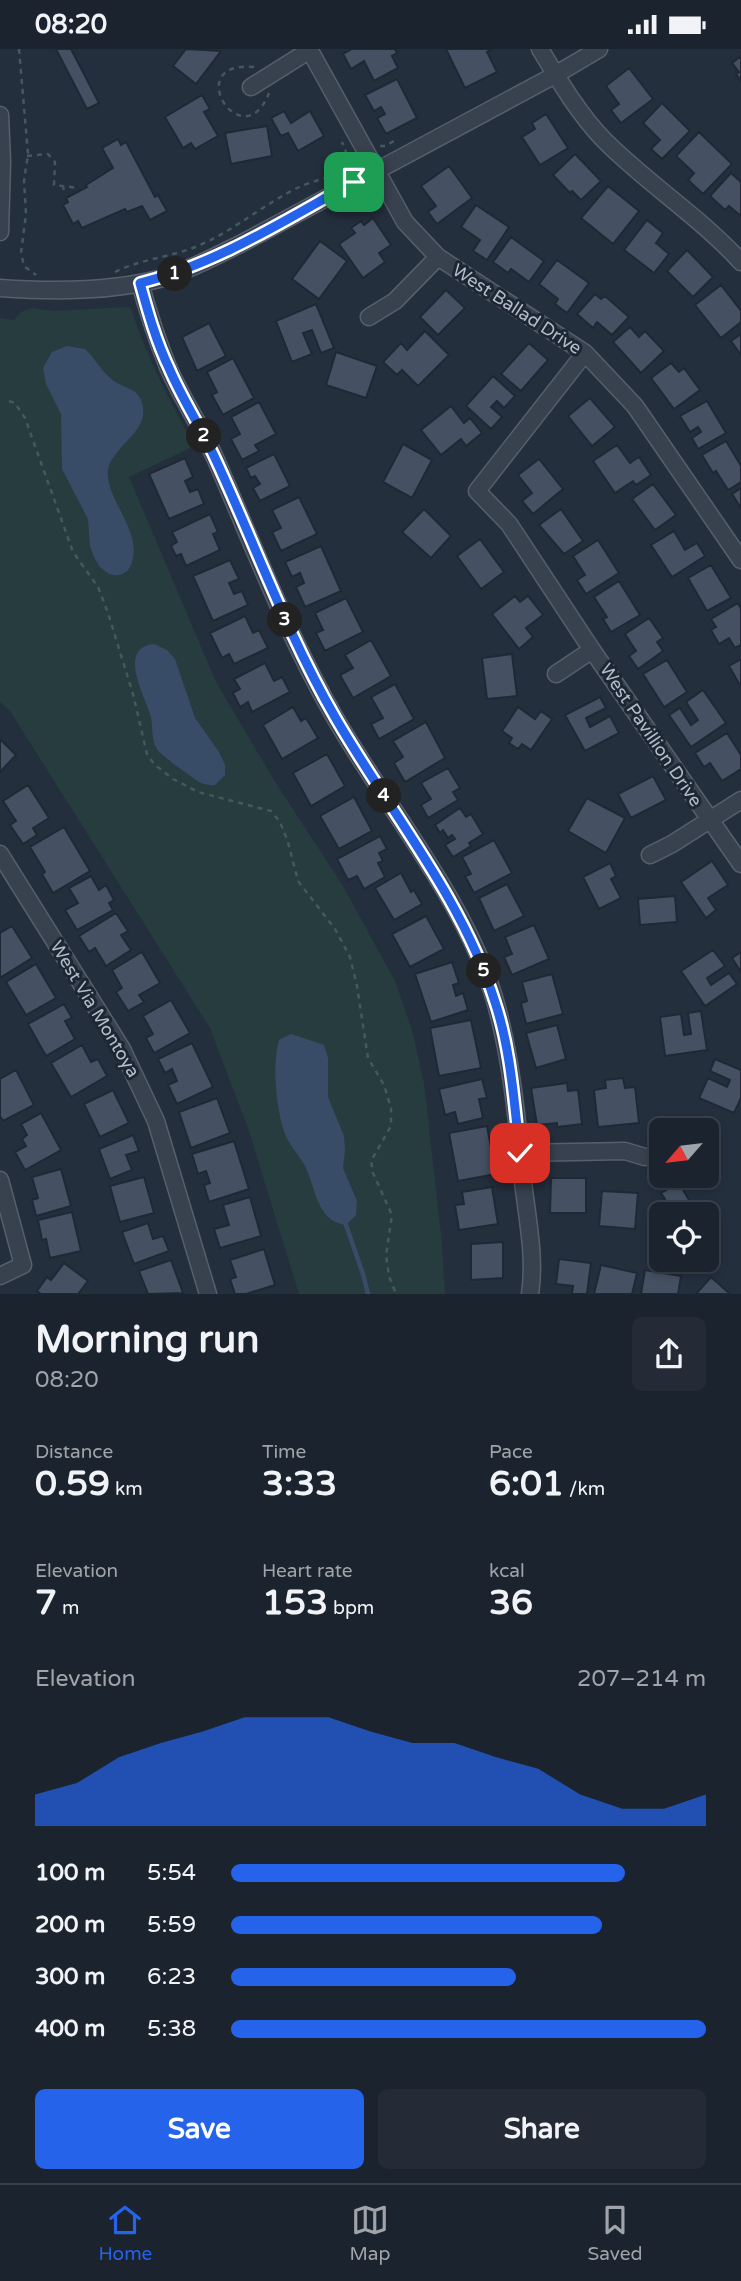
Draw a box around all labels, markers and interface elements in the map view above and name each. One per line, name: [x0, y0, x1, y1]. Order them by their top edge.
text: 08:20: [35, 9, 107, 40]
pin: [324, 152, 384, 212]
icon: arrive: [335, 163, 373, 201]
pin: 1: [158, 257, 192, 292]
street label: West Ballad Drive: [448, 259, 586, 359]
text: 1: [169, 262, 180, 284]
pin: 2: [186, 419, 222, 453]
text: 2: [198, 424, 209, 446]
pin: 3: [268, 603, 302, 637]
text: 3: [279, 608, 290, 630]
street label: West Pavillion Drive: [595, 659, 707, 811]
pin: 4: [366, 779, 402, 813]
text: 4: [378, 784, 389, 806]
street label: West Via Montoya: [46, 937, 144, 1081]
pin: 5: [466, 953, 502, 989]
text: 5: [478, 959, 489, 981]
north arrow: [649, 1118, 719, 1188]
map controls: [649, 1118, 719, 1272]
pin: [490, 1123, 550, 1183]
icon: check: [501, 1134, 539, 1172]
button: locate: [649, 1202, 719, 1272]
text: Morning run: [35, 1317, 259, 1363]
button: share: [632, 1317, 706, 1391]
text: 08:20: [35, 1366, 99, 1394]
text: Distance: [35, 1441, 113, 1463]
text: Time: [262, 1441, 306, 1463]
text: Pace: [489, 1441, 533, 1463]
text: 0.59: [35, 1463, 110, 1505]
text: 3:33: [262, 1463, 337, 1505]
text: 6:01: [489, 1463, 564, 1505]
text: km: [110, 1478, 143, 1500]
text: /km: [564, 1478, 605, 1500]
text: Elevation: [35, 1560, 118, 1582]
text: Heart rate: [262, 1560, 353, 1582]
text: kcal: [489, 1560, 525, 1582]
text: 7: [35, 1582, 57, 1624]
text: 153: [262, 1582, 328, 1624]
text: 36: [489, 1582, 533, 1624]
text: m: [57, 1597, 79, 1619]
text: bpm: [328, 1597, 374, 1619]
text: Elevation: [35, 1665, 136, 1693]
text: 207–214 m: [577, 1665, 706, 1693]
text: 100 m: [35, 1859, 105, 1887]
text: 5:54: [147, 1859, 196, 1887]
text: 200 m: [35, 1911, 105, 1939]
text: 5:59: [147, 1911, 196, 1939]
text: 300 m: [35, 1963, 105, 1991]
text: 6:23: [147, 1963, 196, 1991]
text: 400 m: [35, 2015, 105, 2043]
text: 5:38: [147, 2015, 196, 2043]
button: Save: [35, 2089, 364, 2169]
button: Share: [378, 2089, 706, 2169]
tab: Home: [99, 2201, 152, 2265]
tab: Map: [349, 2201, 390, 2265]
tab: Saved: [588, 2201, 642, 2265]

